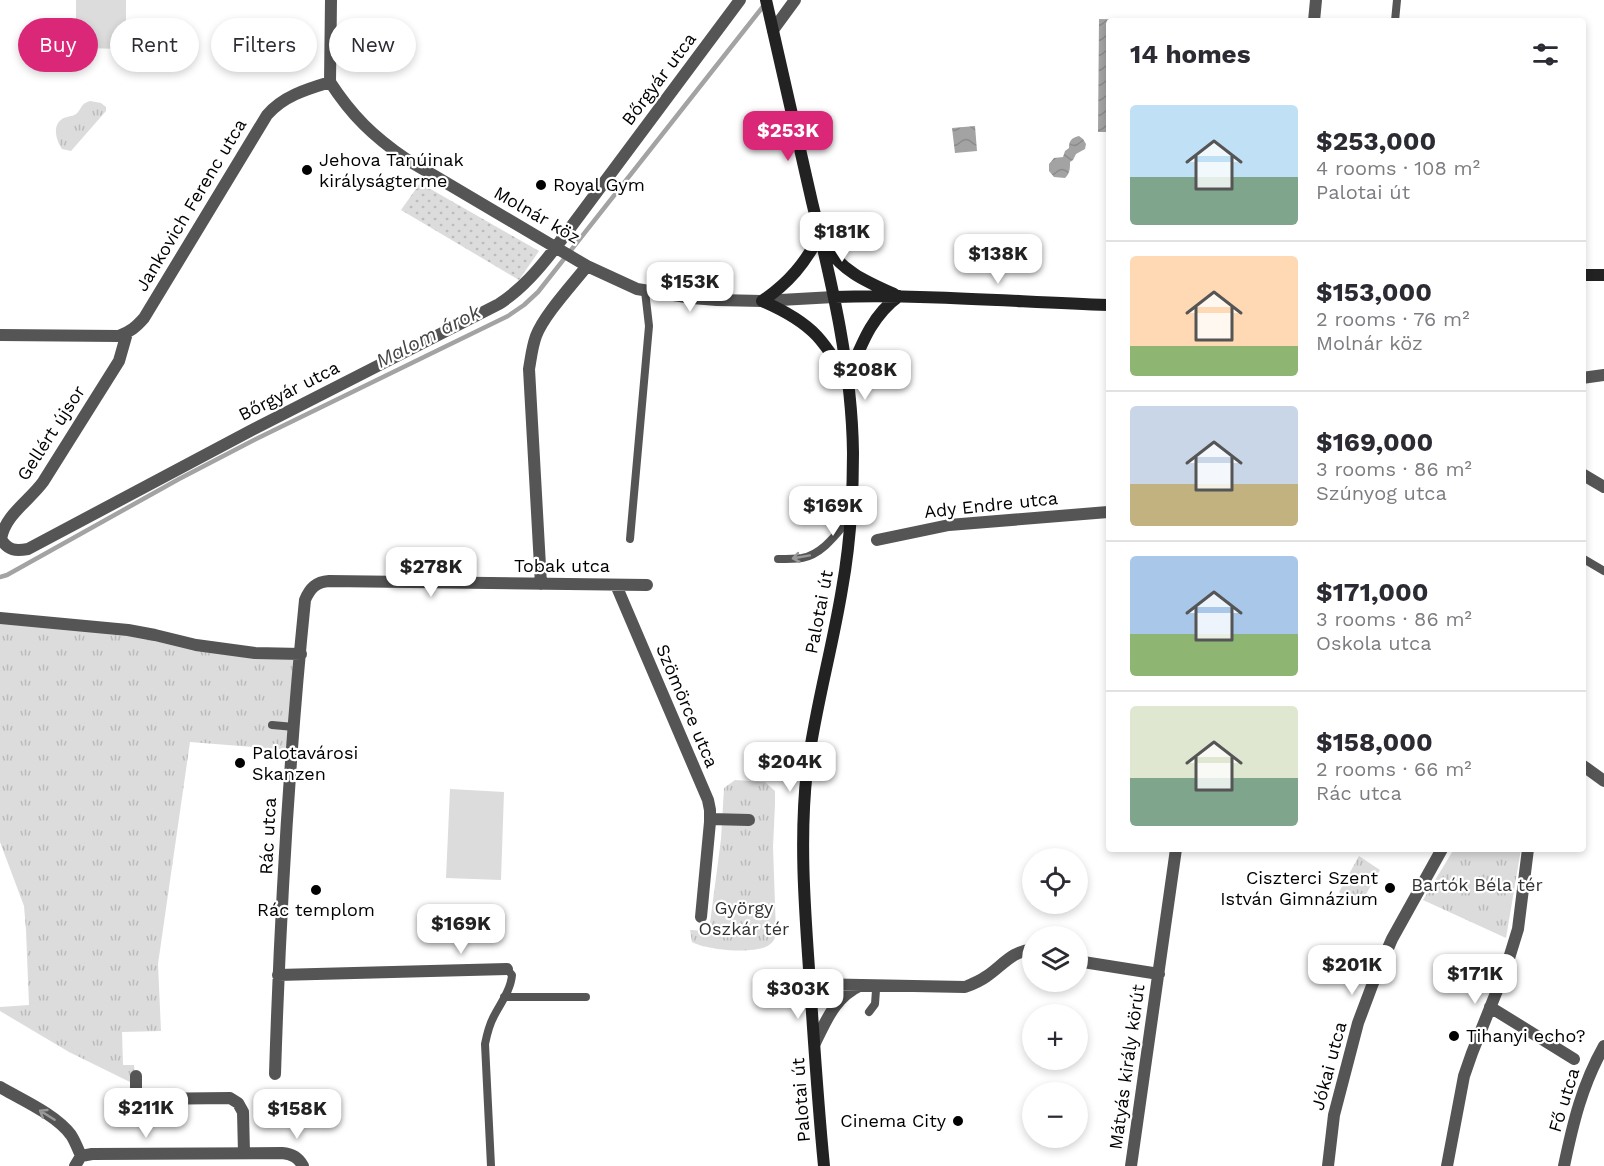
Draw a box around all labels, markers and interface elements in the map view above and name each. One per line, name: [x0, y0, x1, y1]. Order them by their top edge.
chip: Buy: [18, 18, 98, 72]
chip: Rent: [110, 18, 199, 72]
chip: Filters: [211, 18, 317, 72]
chip: New: [329, 18, 416, 72]
street label: Bőrgyár utca: [617, 28, 700, 129]
icon: filters: [1529, 38, 1562, 71]
text: 14 homes: [1130, 39, 1251, 69]
pin: $253K: [746, 111, 830, 162]
street label: Jankovich Ferenc utca: [131, 115, 250, 295]
text: $253K: [757, 118, 819, 142]
text: $253,000: [1316, 126, 1436, 156]
icon: home: [1178, 129, 1250, 201]
place label: Jehova Tanúinak királyságterme: [319, 149, 464, 191]
text: 4 rooms · 108 m²: [1316, 156, 1480, 180]
marker: Jehova Tanúinak királyságterme: [300, 163, 314, 177]
place label: Royal Gym: [553, 174, 645, 195]
marker: Royal Gym: [534, 178, 548, 192]
text: Palotai út: [1316, 180, 1410, 204]
street label: Molnár köz: [490, 181, 584, 248]
pin: $181K: [800, 212, 884, 263]
text: $181K: [814, 219, 870, 243]
pin: $138K: [956, 234, 1040, 285]
text: $138K: [968, 241, 1028, 265]
pin: $153K: [648, 262, 732, 313]
text: $153K: [661, 269, 719, 293]
text: $153,000: [1316, 277, 1432, 307]
icon: home: [1178, 280, 1250, 352]
water label: Malom árok: [371, 299, 485, 373]
text: 2 rooms · 76 m²: [1316, 307, 1469, 331]
text: Molnár köz: [1316, 331, 1423, 355]
pin: $208K: [823, 350, 907, 401]
street label: Bőrgyár utca: [235, 356, 343, 425]
text: $208K: [833, 357, 897, 381]
street label: Gellért újsor: [12, 381, 89, 484]
text: $169,000: [1316, 427, 1433, 457]
icon: home: [1178, 430, 1250, 502]
text: 3 rooms · 86 m²: [1316, 457, 1472, 481]
text: Szúnyog utca: [1316, 481, 1447, 505]
pin: $169K: [791, 486, 875, 537]
street label: Ady Endre utca: [923, 487, 1059, 522]
text: $169K: [803, 493, 863, 517]
pin: $278K: [389, 547, 473, 598]
one-way arrow: [791, 552, 811, 563]
text: $278K: [400, 554, 462, 578]
street label: Tobak utca: [514, 555, 610, 576]
street label: Palotai út: [800, 568, 837, 655]
text: $171,000: [1316, 577, 1428, 607]
icon: home: [1178, 580, 1250, 652]
text: 3 rooms · 86 m²: [1316, 607, 1472, 631]
text: Oskola utca: [1316, 631, 1432, 655]
street label: Szömörce utca: [652, 641, 723, 771]
text: $158,000: [1316, 727, 1433, 757]
icon: home: [1178, 730, 1250, 802]
place label: Palotavárosi Skanzen: [252, 742, 358, 784]
pin: $204K: [748, 742, 832, 793]
text: $204K: [758, 749, 822, 773]
marker: Palotavárosi Skanzen: [233, 756, 247, 770]
text: 2 rooms · 66 m²: [1316, 757, 1472, 781]
text: Rác utca: [1316, 781, 1402, 805]
street label: Rác utca: [255, 797, 280, 875]
map controls: [1022, 848, 1088, 1148]
button: locate: [1022, 848, 1088, 914]
place label: Ciszterci Szent István Gimnázium: [1220, 867, 1378, 909]
park label: Bartók Béla tér: [1411, 874, 1543, 895]
marker: Ciszterci Szent István Gimnázium: [1383, 881, 1397, 895]
marker: Rác templom: [309, 883, 323, 897]
park label: György Oszkár tér: [699, 897, 789, 939]
place label: Rác templom: [257, 899, 375, 920]
pin: $169K: [419, 904, 503, 955]
text: $169K: [431, 911, 491, 935]
button: layers: [1022, 926, 1088, 992]
pin: $201K: [1310, 945, 1394, 996]
text: $201K: [1322, 952, 1382, 976]
pin: $171K: [1433, 954, 1517, 1005]
text: $171K: [1447, 961, 1503, 985]
pin: $303K: [756, 969, 840, 1020]
text: $303K: [766, 976, 830, 1000]
street label: Mátyás király körút: [1105, 983, 1149, 1151]
button: +: [1022, 1004, 1088, 1070]
street label: Jókai utca: [1307, 1019, 1350, 1112]
place label: Tihanyi echo?: [1466, 1025, 1586, 1046]
marker: Tihanyi echo?: [1447, 1029, 1461, 1043]
street label: Palotai út: [787, 1057, 814, 1143]
street label: Fő utca: [1544, 1065, 1583, 1134]
button: −: [1022, 1082, 1088, 1148]
pin: $211K: [104, 1088, 188, 1139]
pin: $158K: [255, 1089, 339, 1140]
text: $211K: [118, 1095, 174, 1119]
text: $158K: [267, 1096, 327, 1120]
one-way arrow: [39, 1109, 56, 1121]
place label: Cinema City: [840, 1110, 947, 1131]
marker: Cinema City: [951, 1114, 965, 1128]

